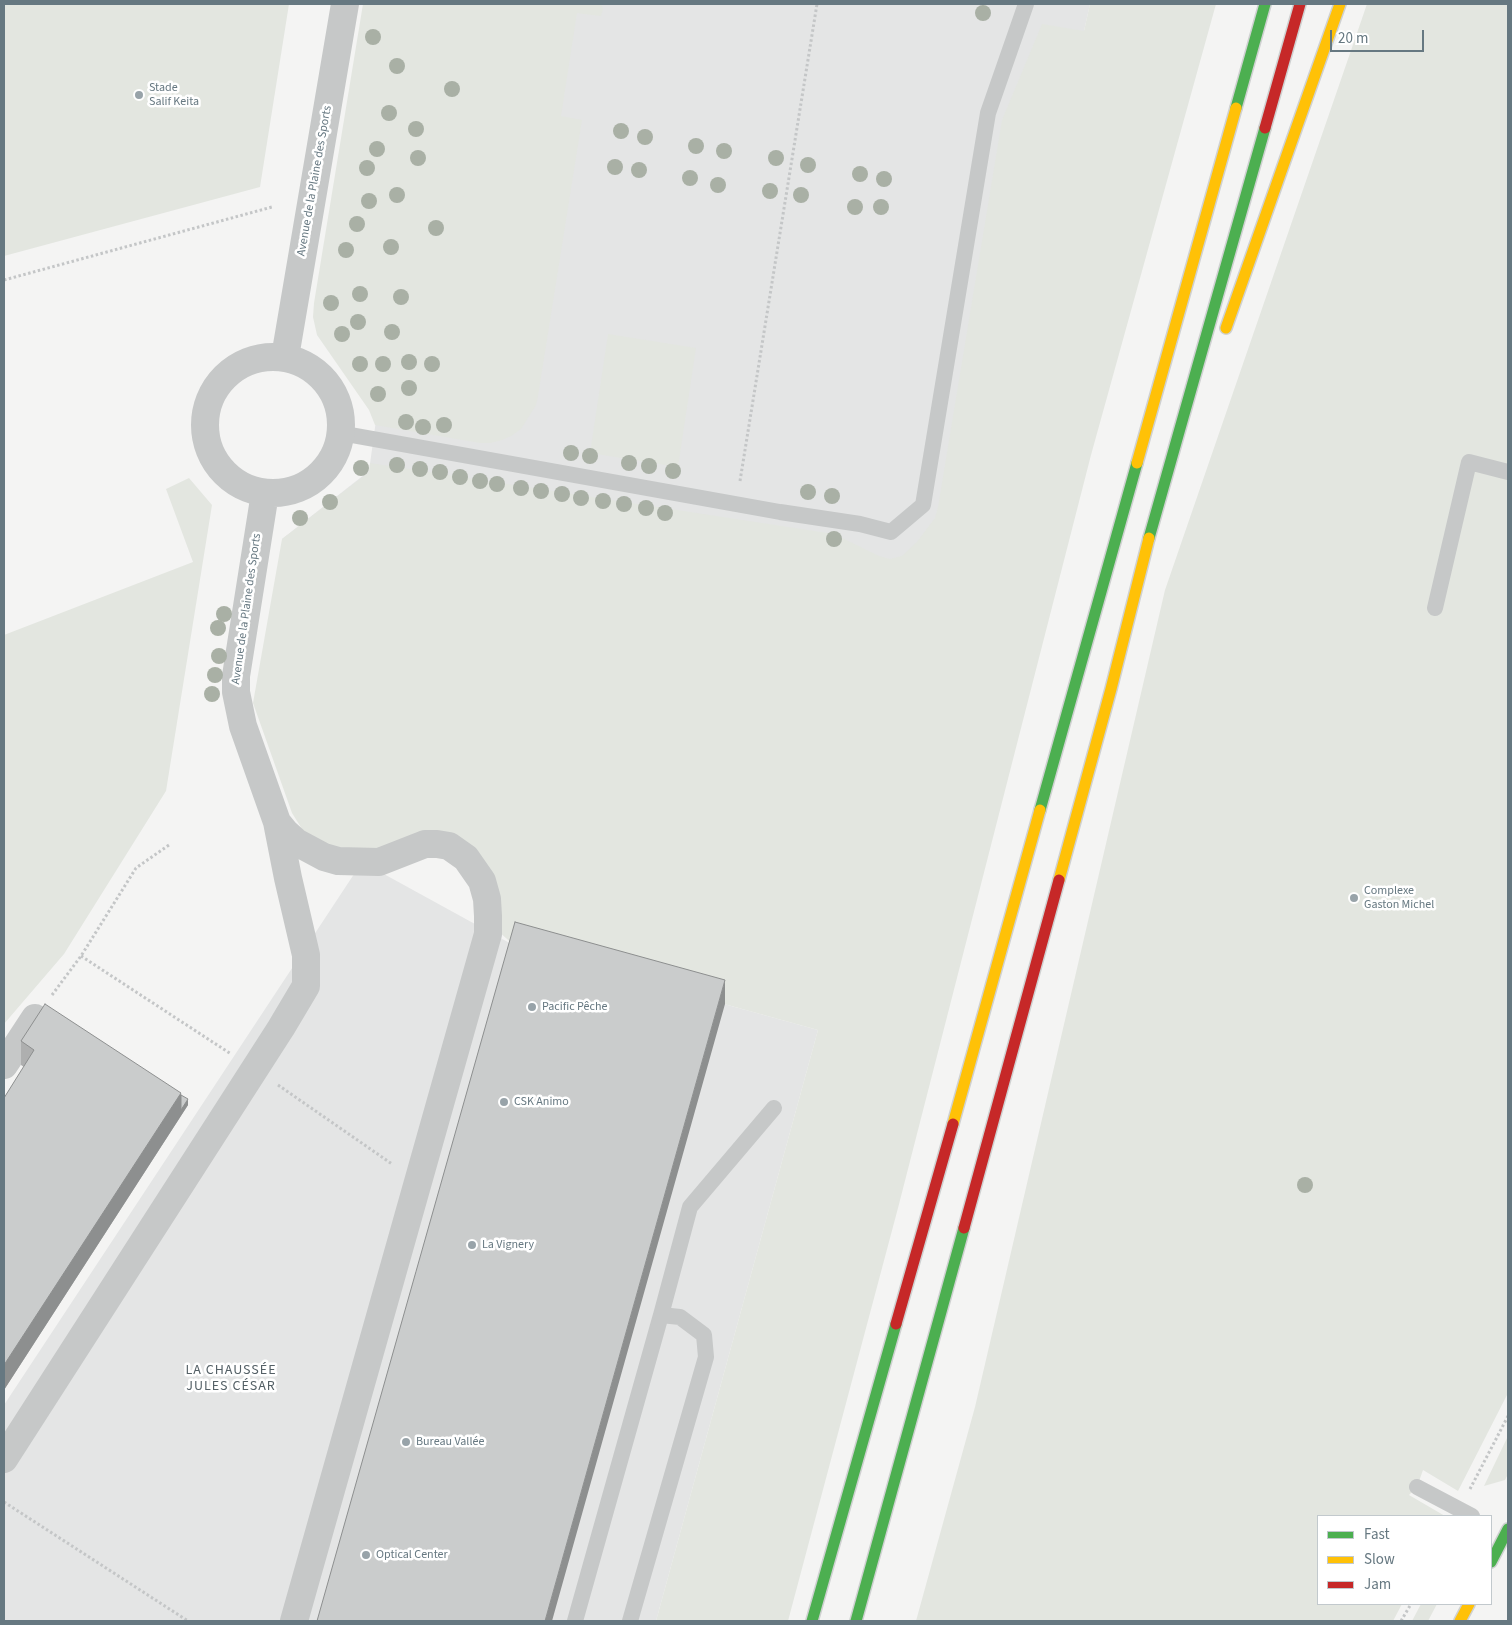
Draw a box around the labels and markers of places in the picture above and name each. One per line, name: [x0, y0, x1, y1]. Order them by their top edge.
place label: Stade Salif Keita: [149, 81, 199, 109]
marker: Stade Salif Keita: [133, 89, 145, 101]
place label: Complexe Gaston Michel: [1364, 884, 1434, 912]
marker: Complexe Gaston Michel: [1348, 892, 1360, 904]
place label: Pacific Pêche: [542, 1000, 607, 1014]
marker: Pacific Pêche: [526, 1001, 538, 1013]
place label: CSK Animo: [514, 1095, 569, 1109]
marker: CSK Animo: [498, 1096, 510, 1108]
place label: La Vignery: [482, 1238, 534, 1252]
marker: La Vignery: [466, 1239, 478, 1251]
place label: Bureau Vallée: [416, 1435, 484, 1449]
marker: Bureau Vallée: [400, 1436, 412, 1448]
place label: Optical Center: [376, 1548, 448, 1562]
marker: Optical Center: [360, 1549, 372, 1561]

